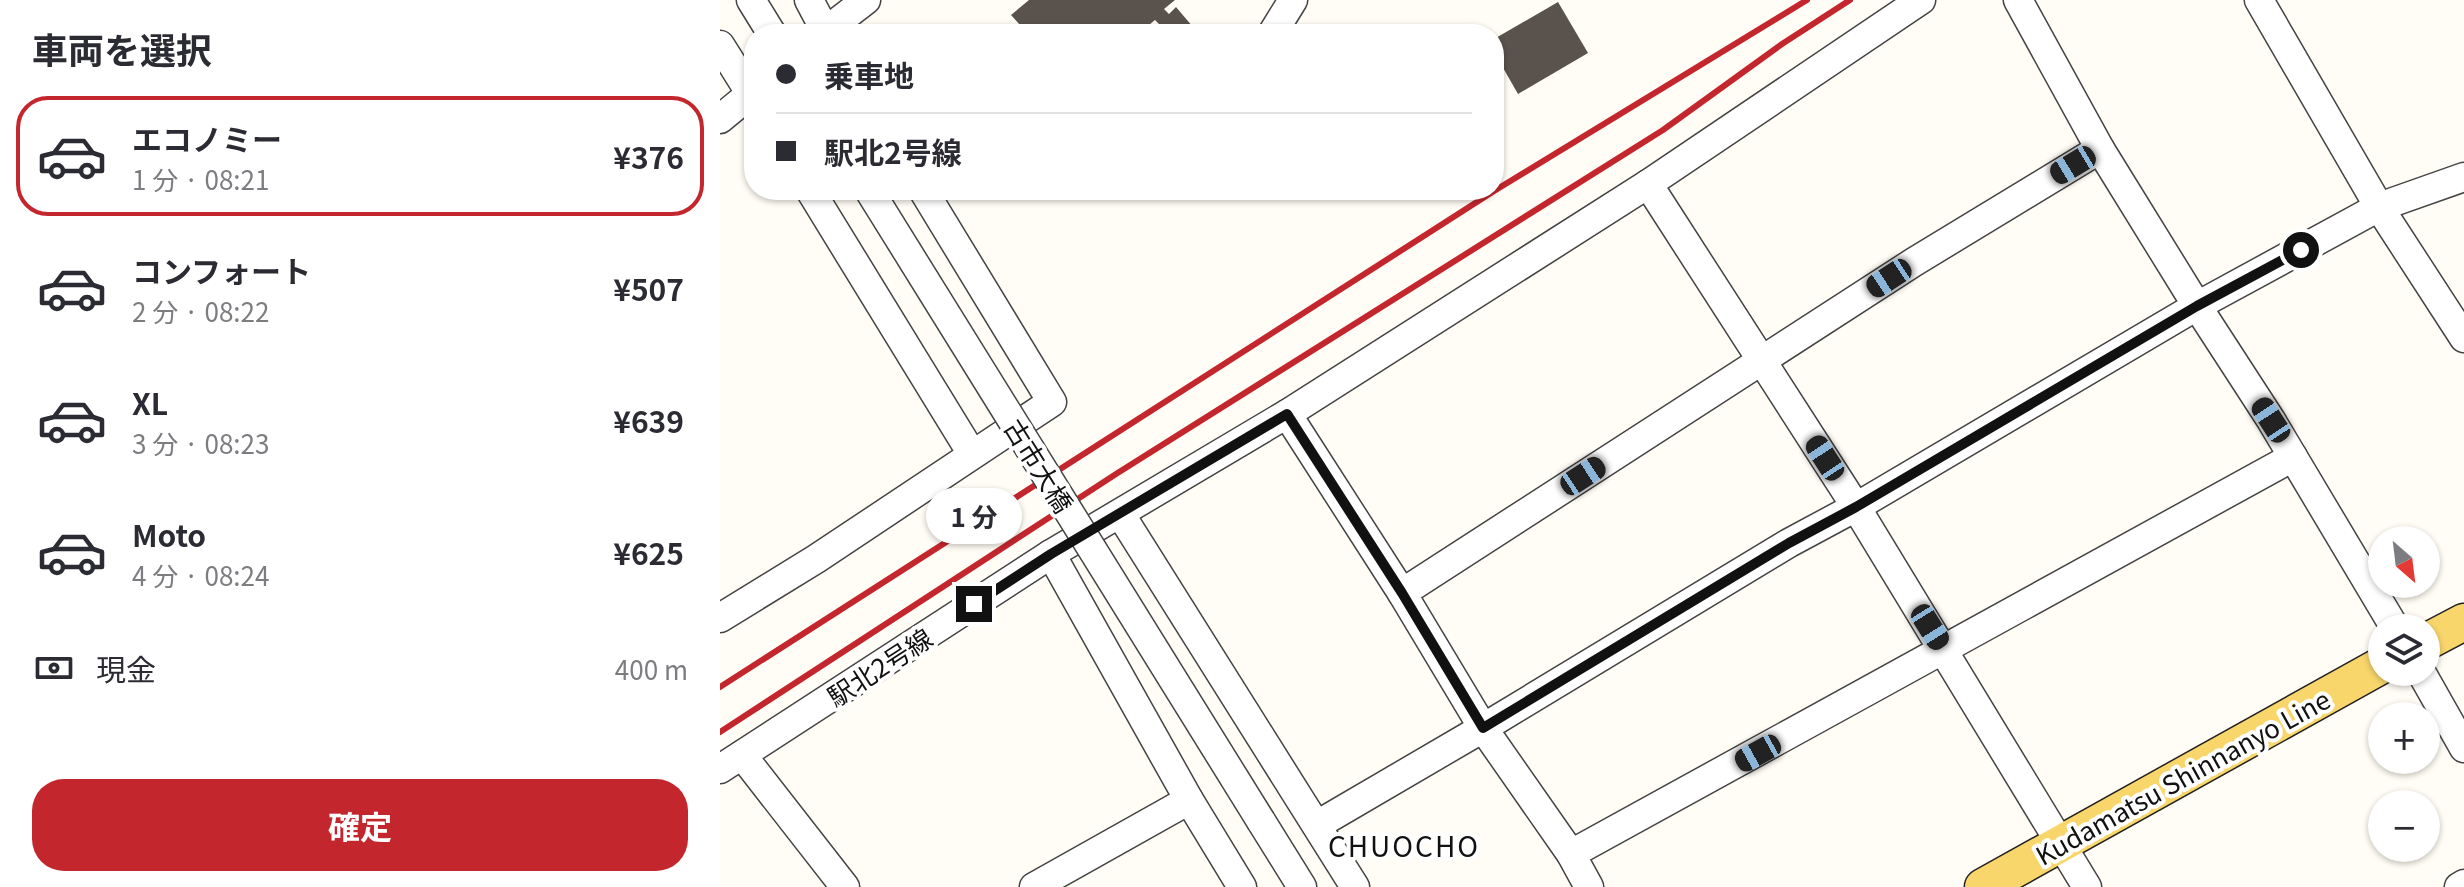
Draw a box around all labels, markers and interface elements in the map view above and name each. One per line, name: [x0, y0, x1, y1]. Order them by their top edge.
text: 車両を選択: [32, 22, 212, 74]
text: 乗車地: [824, 52, 914, 96]
text: エコノミー: [132, 116, 282, 160]
icon: car: [36, 120, 108, 192]
text: 駅北2号線: [824, 129, 962, 173]
text: ¥376: [613, 134, 684, 178]
car: [2046, 142, 2100, 188]
text: 1 分 · 08:21: [132, 160, 269, 197]
route start: [2283, 232, 2319, 268]
text: コンフォート: [132, 248, 311, 292]
icon: car: [36, 252, 108, 324]
car: [1862, 255, 1916, 301]
text: ¥507: [613, 266, 684, 310]
text: 2 分 · 08:22: [132, 292, 269, 329]
text: XL: [132, 380, 168, 424]
icon: car: [36, 384, 108, 456]
car: [2248, 393, 2294, 447]
text: ¥639: [613, 398, 684, 442]
street label: 古市大橋: [997, 411, 1083, 519]
text: 3 分 · 08:23: [132, 424, 269, 461]
car: [1802, 431, 1848, 485]
car: [1556, 453, 1610, 499]
callout: 1 分: [926, 488, 1022, 544]
text: 1 分: [950, 497, 998, 534]
text: Moto: [132, 512, 206, 556]
icon: car: [36, 516, 108, 588]
north arrow: [2368, 526, 2440, 598]
map controls: [2368, 526, 2440, 862]
text: ¥625: [613, 530, 684, 574]
text: 4 分 · 08:24: [132, 556, 269, 593]
route end: [956, 586, 992, 622]
car: [1907, 600, 1953, 654]
button: layers: [2368, 614, 2440, 686]
street label: 駅北2号線: [819, 618, 939, 714]
icon: cash: [32, 646, 76, 690]
text: 現金: [96, 646, 156, 690]
text: 400 m: [615, 650, 688, 687]
street label: Kudamatsu Shinnanyo Line: [2028, 679, 2336, 873]
button: +: [2368, 702, 2440, 774]
car: [1731, 731, 1785, 775]
button: 確定: [32, 779, 688, 871]
button: −: [2368, 790, 2440, 862]
district label: CHUOCHO: [1328, 825, 1480, 865]

